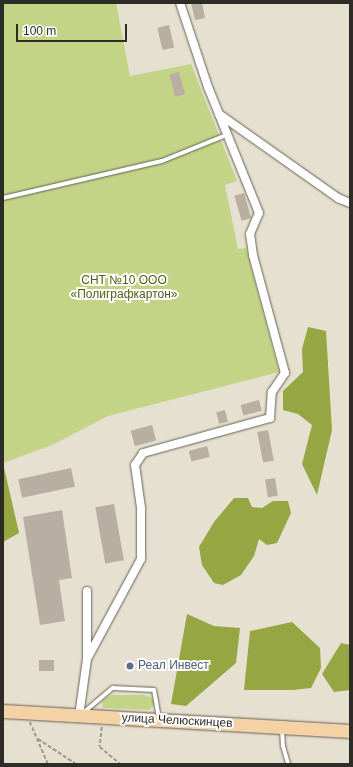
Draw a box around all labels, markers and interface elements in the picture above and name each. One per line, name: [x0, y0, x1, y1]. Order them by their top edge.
scale bar: [18, 16, 129, 42]
text: 100 m: [23, 24, 56, 38]
park label: СНТ №10 ООО «Полиграфкартон»: [71, 274, 177, 302]
place label: Реал Инвест: [138, 659, 209, 673]
marker: Реал Инвест: [125, 661, 135, 671]
street label: улица Челюскинцев: [121, 711, 233, 731]

